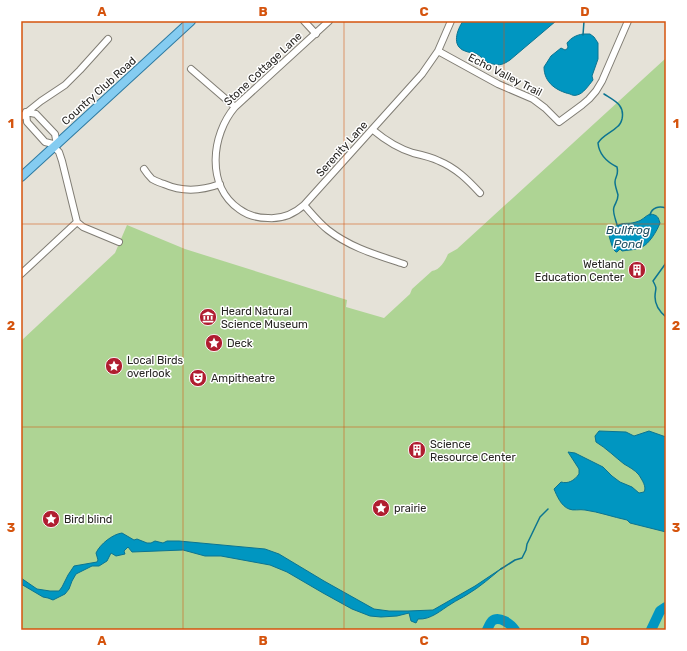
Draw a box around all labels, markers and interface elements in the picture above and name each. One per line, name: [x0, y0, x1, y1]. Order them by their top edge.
text: A: [97, 4, 107, 19]
text: B: [258, 4, 268, 19]
text: C: [419, 4, 429, 19]
text: D: [580, 4, 590, 19]
street label: Stone Cottage Lane: [221, 30, 305, 108]
street label: Echo Valley Trail: [466, 51, 544, 99]
street label: Country Club Road: [59, 54, 139, 128]
text: 1: [8, 116, 14, 131]
text: 1: [673, 116, 679, 131]
street label: Serenity Lane: [314, 118, 370, 180]
water label: Bullfrog Pond: [606, 223, 650, 251]
place label: Wetland Education Center: [535, 258, 625, 284]
building icon: Wetland Education Center: [627, 260, 647, 280]
place label: Heard Natural Science Museum: [221, 305, 308, 331]
museum icon: Heard Natural Science Museum: [198, 307, 218, 327]
text: 2: [7, 318, 15, 333]
text: 2: [672, 318, 680, 333]
place icon: Deck: [204, 333, 224, 353]
place label: Deck: [227, 337, 253, 350]
place label: Local Birds overlook: [127, 354, 184, 380]
place icon: Local Birds overlook: [104, 356, 124, 376]
theatre icon: Ampitheatre: [188, 368, 208, 388]
place label: Ampitheatre: [211, 372, 275, 385]
place label: Science Resource Center: [430, 438, 516, 464]
building icon: Science Resource Center: [407, 440, 427, 460]
place icon: prairie: [371, 498, 391, 518]
place label: prairie: [394, 502, 426, 515]
place icon: Bird blind: [41, 509, 61, 529]
place label: Bird blind: [64, 513, 112, 526]
text: 3: [7, 520, 16, 535]
text: 3: [672, 520, 681, 535]
text: A: [97, 633, 107, 648]
text: B: [258, 633, 268, 648]
text: C: [419, 633, 429, 648]
text: D: [580, 633, 590, 648]

